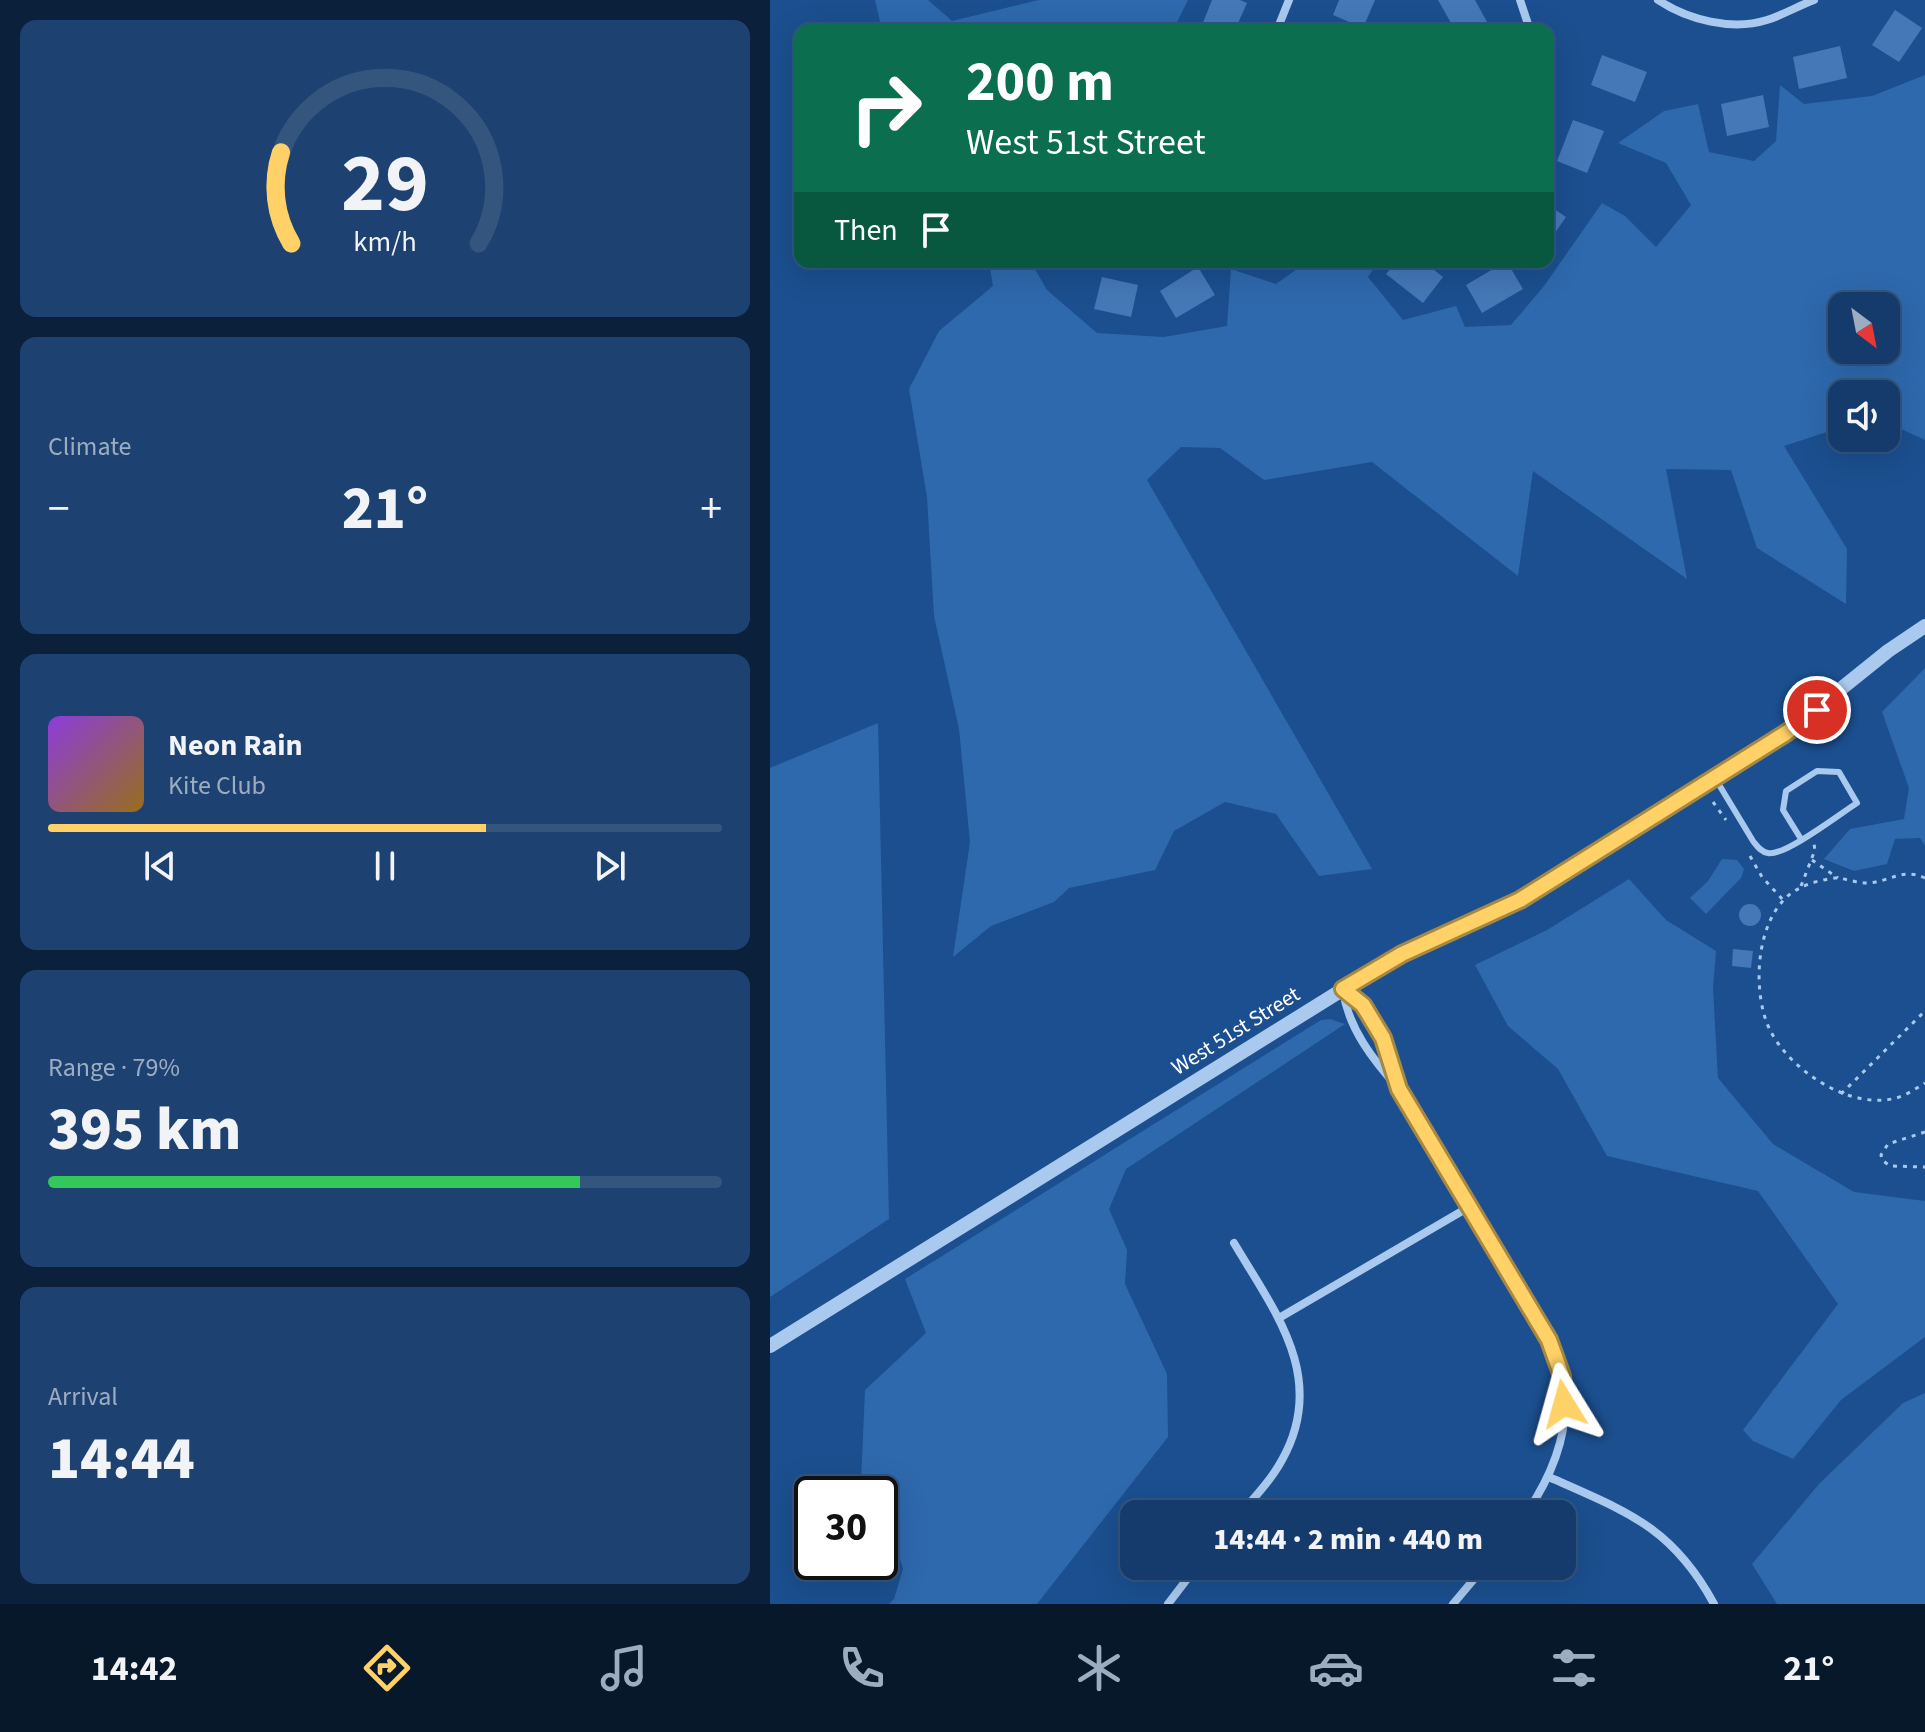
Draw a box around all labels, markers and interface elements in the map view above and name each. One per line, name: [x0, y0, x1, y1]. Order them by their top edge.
text: 200 m: [966, 43, 1114, 122]
icon: right: [834, 56, 938, 160]
text: West 51st Street: [966, 117, 1206, 168]
text: 29: [341, 125, 429, 243]
icon: arrive: [914, 208, 958, 252]
text: Then: [834, 209, 898, 252]
text: km/h: [353, 223, 417, 263]
north arrow: [1828, 292, 1900, 364]
map controls: [1828, 292, 1900, 452]
button: sound: [1828, 380, 1900, 452]
text: Climate: [48, 428, 132, 465]
text: 21°: [342, 467, 428, 552]
text: −: [48, 478, 70, 541]
text: +: [700, 478, 722, 541]
pin: [1783, 676, 1851, 744]
icon: arrive: [1795, 688, 1839, 732]
text: Neon Rain: [168, 724, 303, 767]
text: Kite Club: [168, 767, 266, 804]
icon: previous: [138, 844, 182, 888]
icon: pause: [363, 844, 407, 888]
icon: next: [588, 844, 632, 888]
street label: West 51st Street: [1165, 978, 1307, 1083]
text: Range · 79%: [48, 1049, 180, 1086]
text: 395 km: [48, 1088, 241, 1173]
position arrow: [1522, 1362, 1606, 1446]
text: Arrival: [48, 1378, 118, 1415]
text: 14:44: [48, 1417, 195, 1502]
speed limit sign: 30: [794, 1476, 898, 1580]
text: 14:44 · 2 min · 440 m: [1213, 1518, 1483, 1561]
icon: directions: [359, 1640, 415, 1696]
icon: music: [596, 1640, 652, 1696]
icon: phone: [834, 1640, 890, 1696]
icon: climate: [1071, 1640, 1127, 1696]
icon: car: [1308, 1640, 1364, 1696]
icon: filters: [1546, 1640, 1602, 1696]
text: 14:42: [91, 1643, 178, 1694]
text: 21°: [1783, 1643, 1834, 1694]

